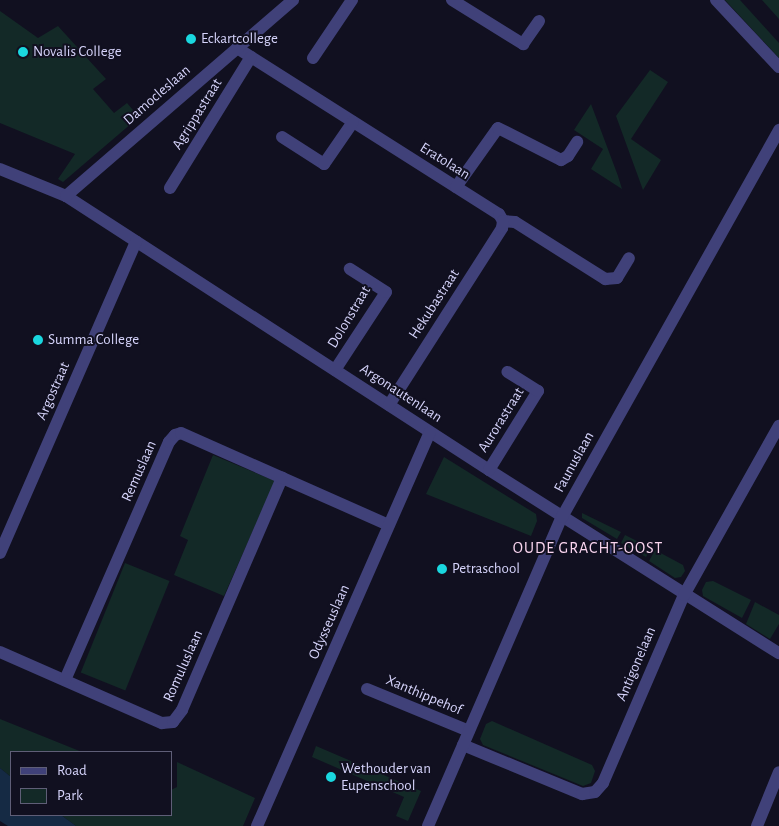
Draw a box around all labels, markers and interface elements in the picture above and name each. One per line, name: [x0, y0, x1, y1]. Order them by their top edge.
place label: Eckartcollege: [201, 30, 278, 48]
marker: Eckartcollege: [185, 33, 197, 45]
place label: Novalis College: [33, 43, 122, 61]
marker: Novalis College: [17, 46, 29, 58]
street label: Damocleslaan: [120, 61, 194, 129]
street label: Agrippastraat: [168, 75, 226, 153]
street label: Eratolaan: [417, 139, 473, 183]
street label: Hekubastraat: [405, 266, 463, 342]
street label: Dolonstraat: [323, 283, 375, 351]
place label: Summa College: [48, 331, 139, 349]
marker: Summa College: [32, 334, 44, 346]
street label: Argostraat: [32, 359, 74, 423]
street label: Argonautenlaan: [356, 360, 446, 426]
street label: Aurorastraat: [474, 384, 528, 456]
street label: Faunuslaan: [550, 429, 598, 495]
street label: Remuslaan: [118, 438, 160, 504]
district label: OUDE GRACHT-OOST: [511, 538, 665, 558]
place label: Petraschool: [452, 560, 520, 578]
marker: Petraschool: [436, 563, 448, 575]
street label: Odysseuslaan: [304, 582, 354, 662]
street label: Antigonelaan: [612, 624, 660, 704]
street label: Romuluslaan: [159, 627, 207, 705]
street label: Xanthippehof: [383, 671, 465, 719]
legend: [10, 751, 172, 816]
place label: Wethouder van Eupenschool: [341, 759, 431, 794]
text: Road: [57, 763, 87, 778]
marker: Wethouder van Eupenschool: [325, 771, 337, 783]
text: Park: [57, 788, 83, 803]

